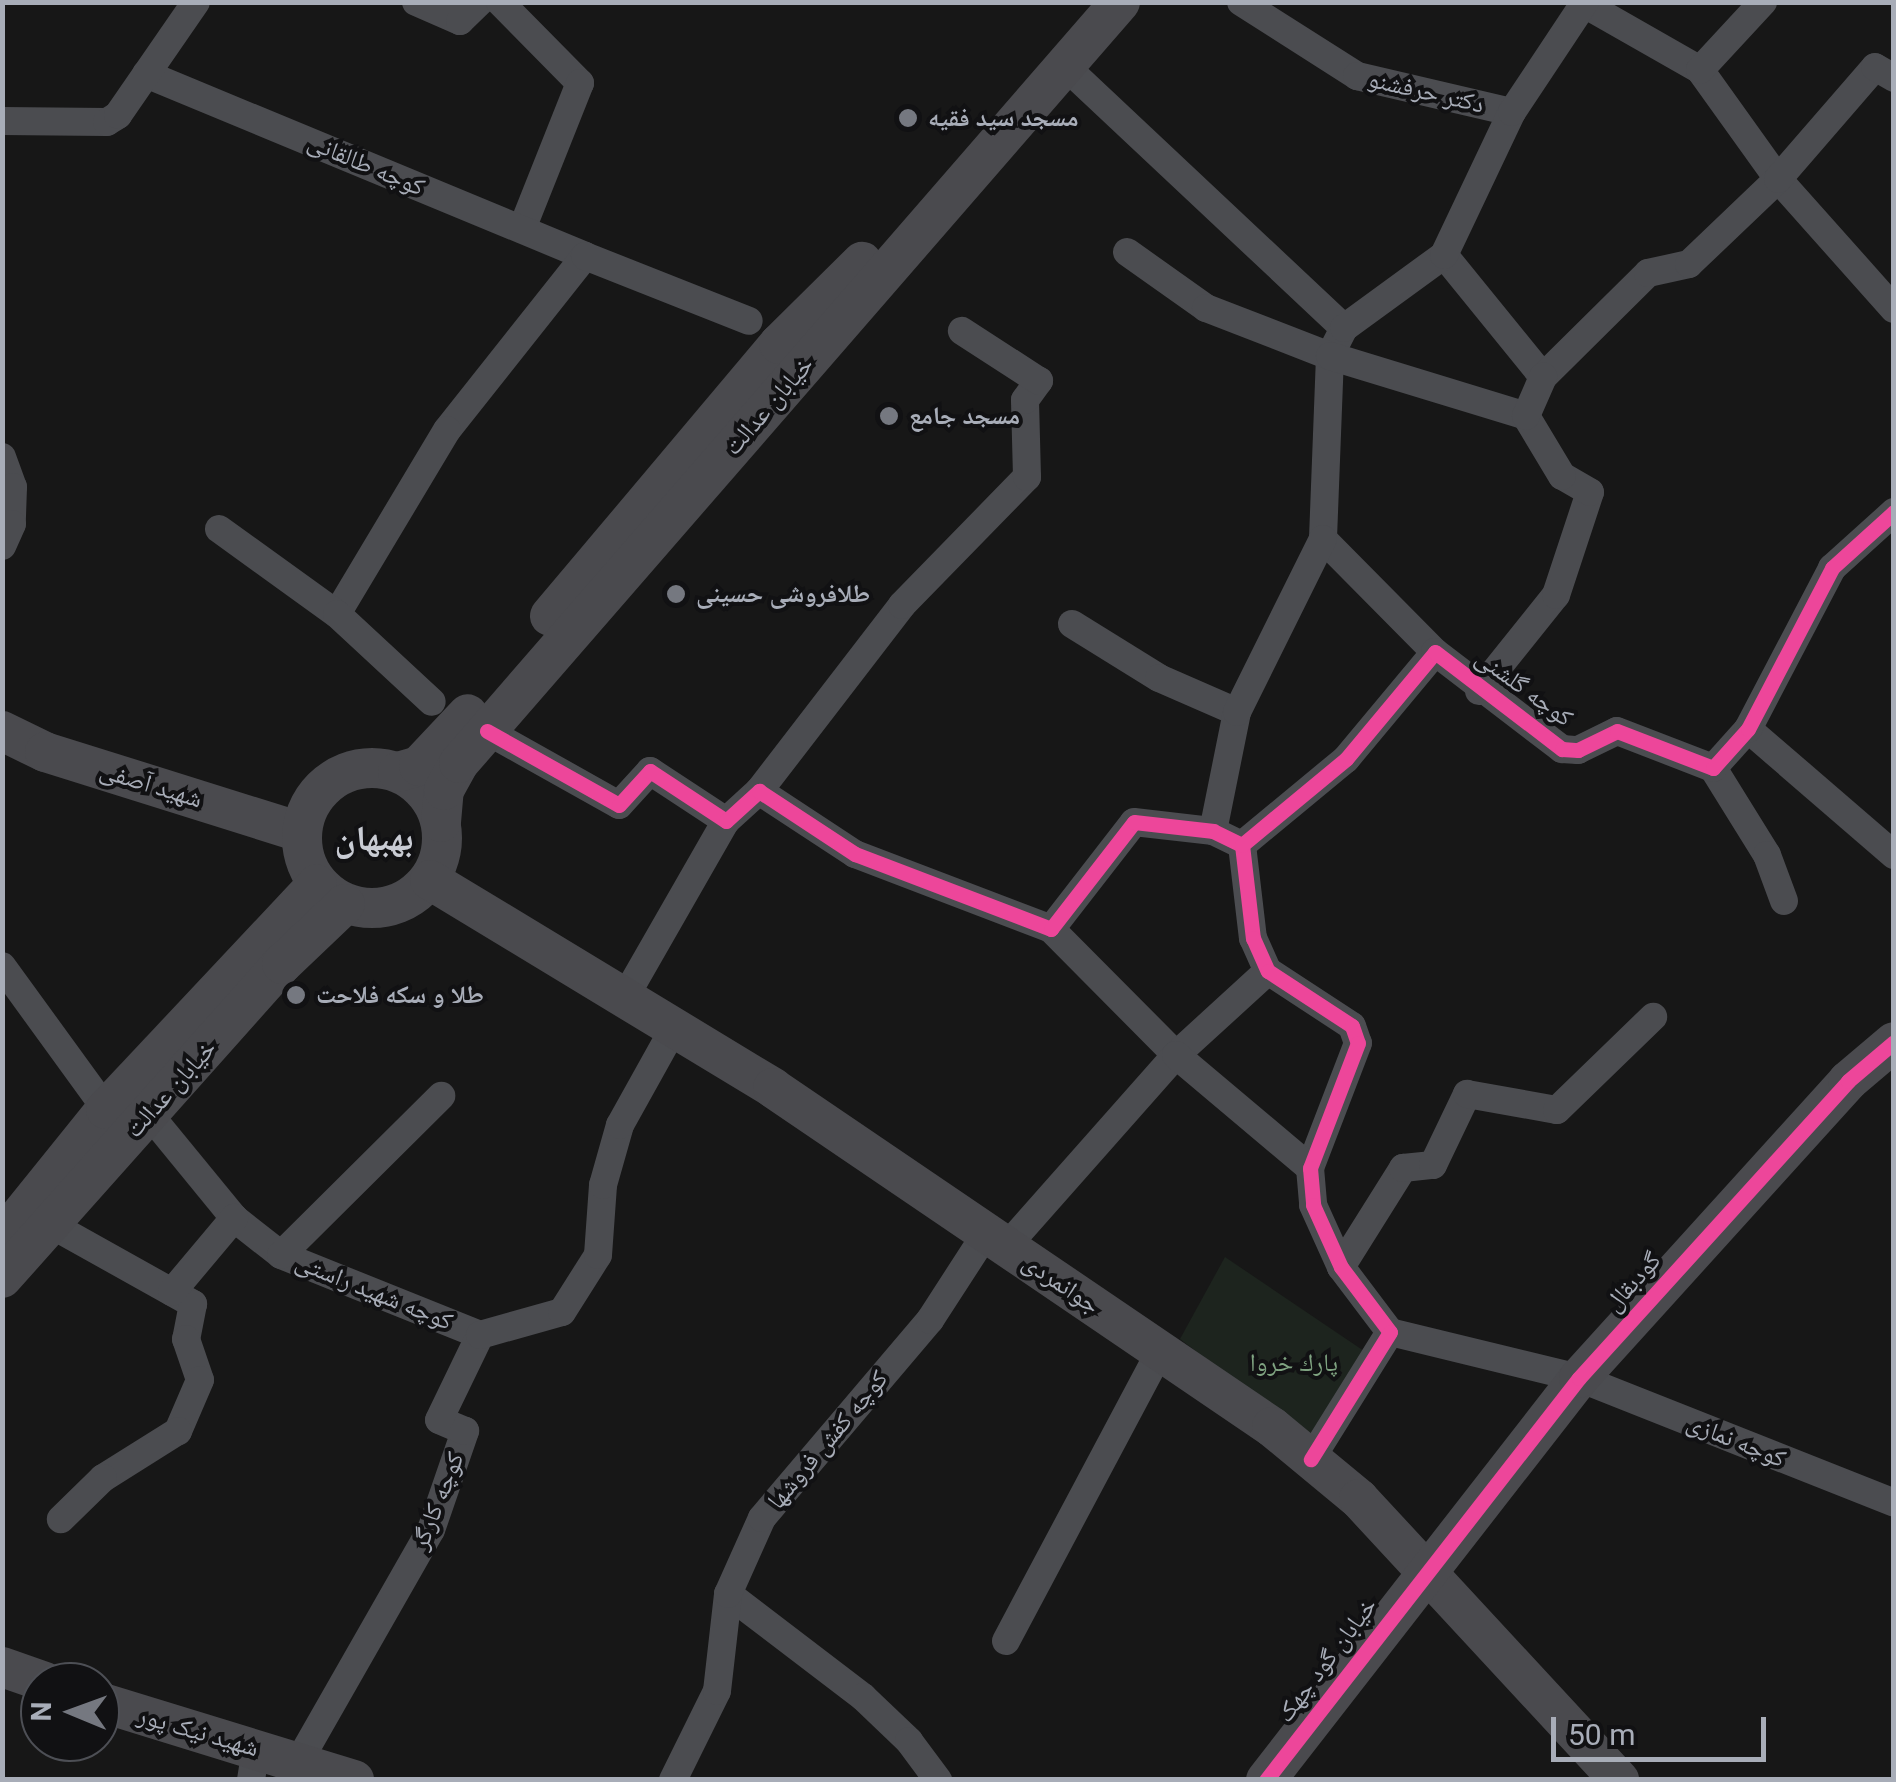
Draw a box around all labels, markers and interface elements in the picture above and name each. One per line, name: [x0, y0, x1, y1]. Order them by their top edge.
street label: دکتر حرفشنو: [1365, 64, 1487, 120]
place label: مسجد سید فقیه: [928, 103, 1078, 133]
marker: مسجد سید فقیه: [897, 107, 919, 129]
street label: کوچه طالقانی: [303, 127, 429, 203]
street label: خیابان عدالت: [718, 350, 820, 462]
place label: مسجد جامع: [909, 401, 1020, 431]
marker: مسجد جامع: [878, 405, 900, 427]
place label: طلافروشی حسینی: [696, 579, 870, 609]
marker: طلافروشی حسینی: [665, 583, 687, 605]
street label: کوچه گلشنی: [1469, 643, 1579, 733]
street label: شهید آصفی: [96, 755, 206, 815]
district label: بهبهان: [335, 818, 413, 860]
place label: طلا و سکه فلاحت: [316, 980, 484, 1010]
marker: طلا و سکه فلاحت: [285, 984, 307, 1006]
street label: خیابان عدالت: [119, 1034, 223, 1144]
street label: گودبقال: [1598, 1246, 1668, 1318]
street label: کوچه شهید راستی: [291, 1247, 457, 1337]
street label: جوانمردی: [1017, 1247, 1105, 1321]
park label: پارك خروا: [1250, 1348, 1338, 1378]
street label: کوچه کفش فروشها: [761, 1365, 895, 1515]
street label: کوچه نمازی: [1682, 1408, 1790, 1474]
street label: کوچه کارگر: [405, 1448, 471, 1554]
street label: خیابان گود چهک: [1270, 1592, 1384, 1728]
north arrow: [20, 1662, 120, 1762]
scale bar: [1556, 1697, 1771, 1759]
street label: شهید نیک پور: [134, 1700, 262, 1764]
text: N: [25, 1701, 58, 1722]
text: 50 m: [1568, 1717, 1635, 1752]

